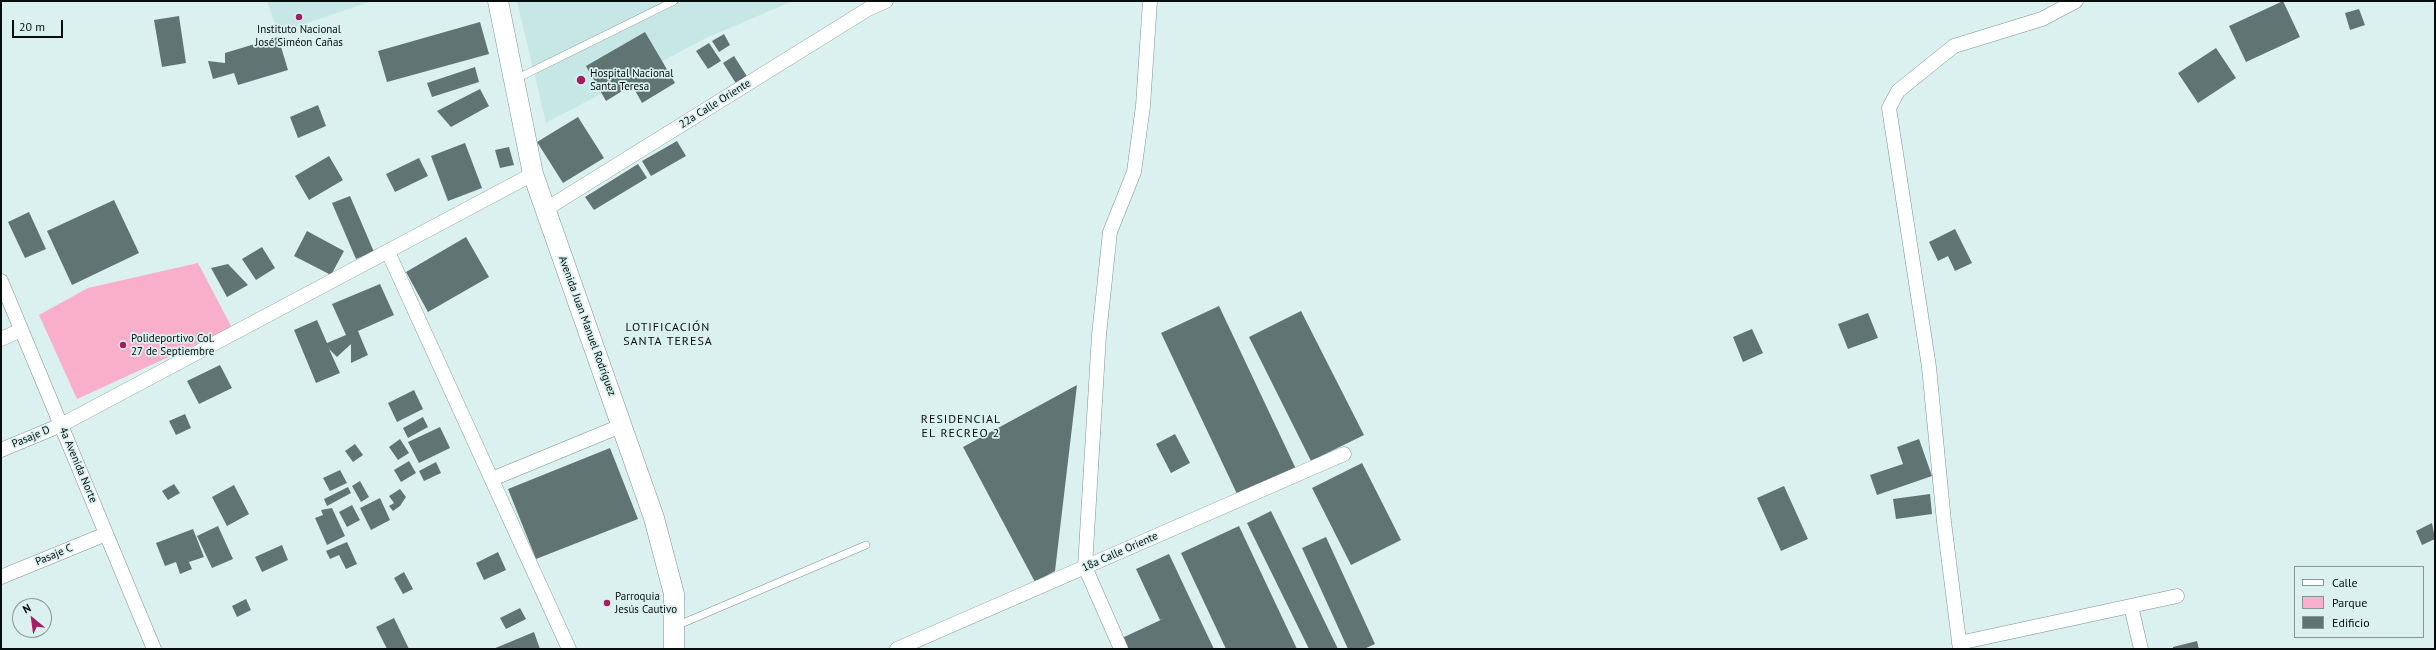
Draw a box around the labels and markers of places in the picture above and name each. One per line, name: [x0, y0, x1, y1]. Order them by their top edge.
marker: Instituto Nacional José Siméon Cañas: [294, 12, 304, 22]
place label: Instituto Nacional José Siméon Cañas: [255, 23, 343, 49]
place label: Hospital Nacional Santa Teresa: [590, 67, 674, 93]
marker: Hospital Nacional Santa Teresa: [575, 74, 587, 86]
place label: Polideportivo Col. 27 de Septiembre: [131, 332, 214, 358]
marker: Polideportivo Col. 27 de Septiembre: [118, 340, 128, 350]
place label: Parroquia Jesús Cautivo: [615, 590, 677, 616]
marker: Parroquia Jesús Cautivo: [602, 598, 612, 608]

